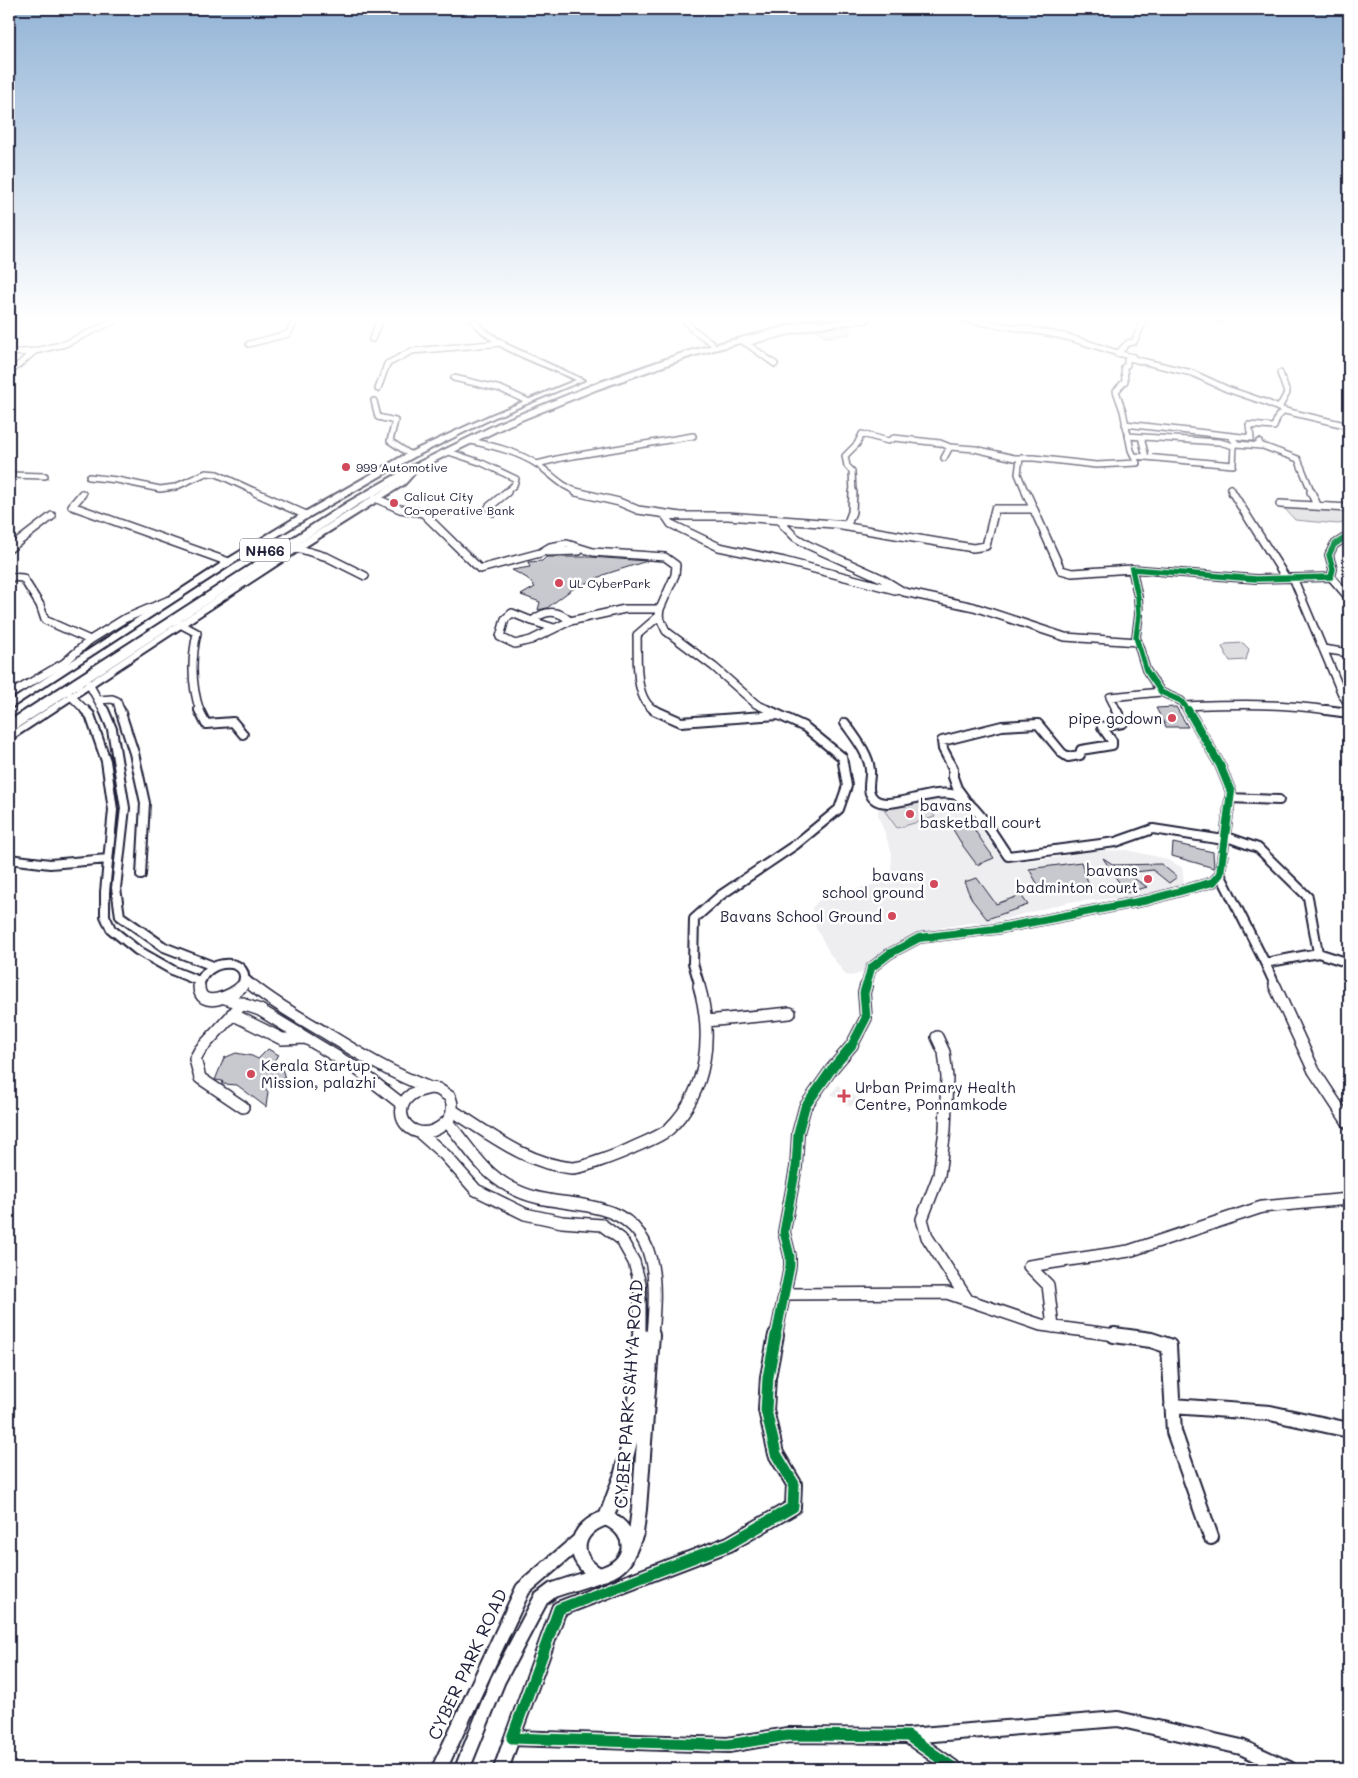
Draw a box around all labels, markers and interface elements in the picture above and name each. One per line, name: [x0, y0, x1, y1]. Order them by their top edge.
place label: 999 Automotive: [356, 459, 448, 475]
marker: 999 Automotive: [340, 461, 352, 473]
place label: Calicut City Co-operative Bank: [404, 488, 515, 518]
marker: Calicut City Co-operative Bank: [388, 497, 400, 509]
road number: NH66: [240, 538, 290, 562]
place label: UL CyberPark: [569, 575, 650, 591]
marker: UL CyberPark: [553, 577, 565, 589]
place label: pipe godown: [1069, 708, 1162, 728]
marker: pipe godown: [1166, 712, 1178, 724]
place label: bavans basketball court: [920, 795, 1041, 832]
marker: bavans basketball court: [904, 808, 916, 820]
place label: bavans badminton court: [1016, 860, 1138, 897]
place label: bavans school ground: [822, 865, 924, 902]
marker: bavans badminton court: [1142, 873, 1154, 885]
marker: bavans school ground: [928, 878, 940, 890]
place label: Bavans School Ground: [720, 906, 882, 926]
marker: Bavans School Ground: [886, 910, 898, 922]
place label: Kerala Startup Mission, palazhi: [261, 1055, 376, 1092]
marker: Kerala Startup Mission, palazhi: [245, 1068, 257, 1080]
place label: Urban Primary Health Centre, Ponnamkode: [855, 1077, 1015, 1114]
marker: Urban Primary Health Centre, Ponnamkode: [837, 1089, 851, 1103]
street label: CYBER PARK SAHYA ROAD: [608, 1279, 648, 1509]
street label: CYBER PARK ROAD: [421, 1584, 513, 1744]

